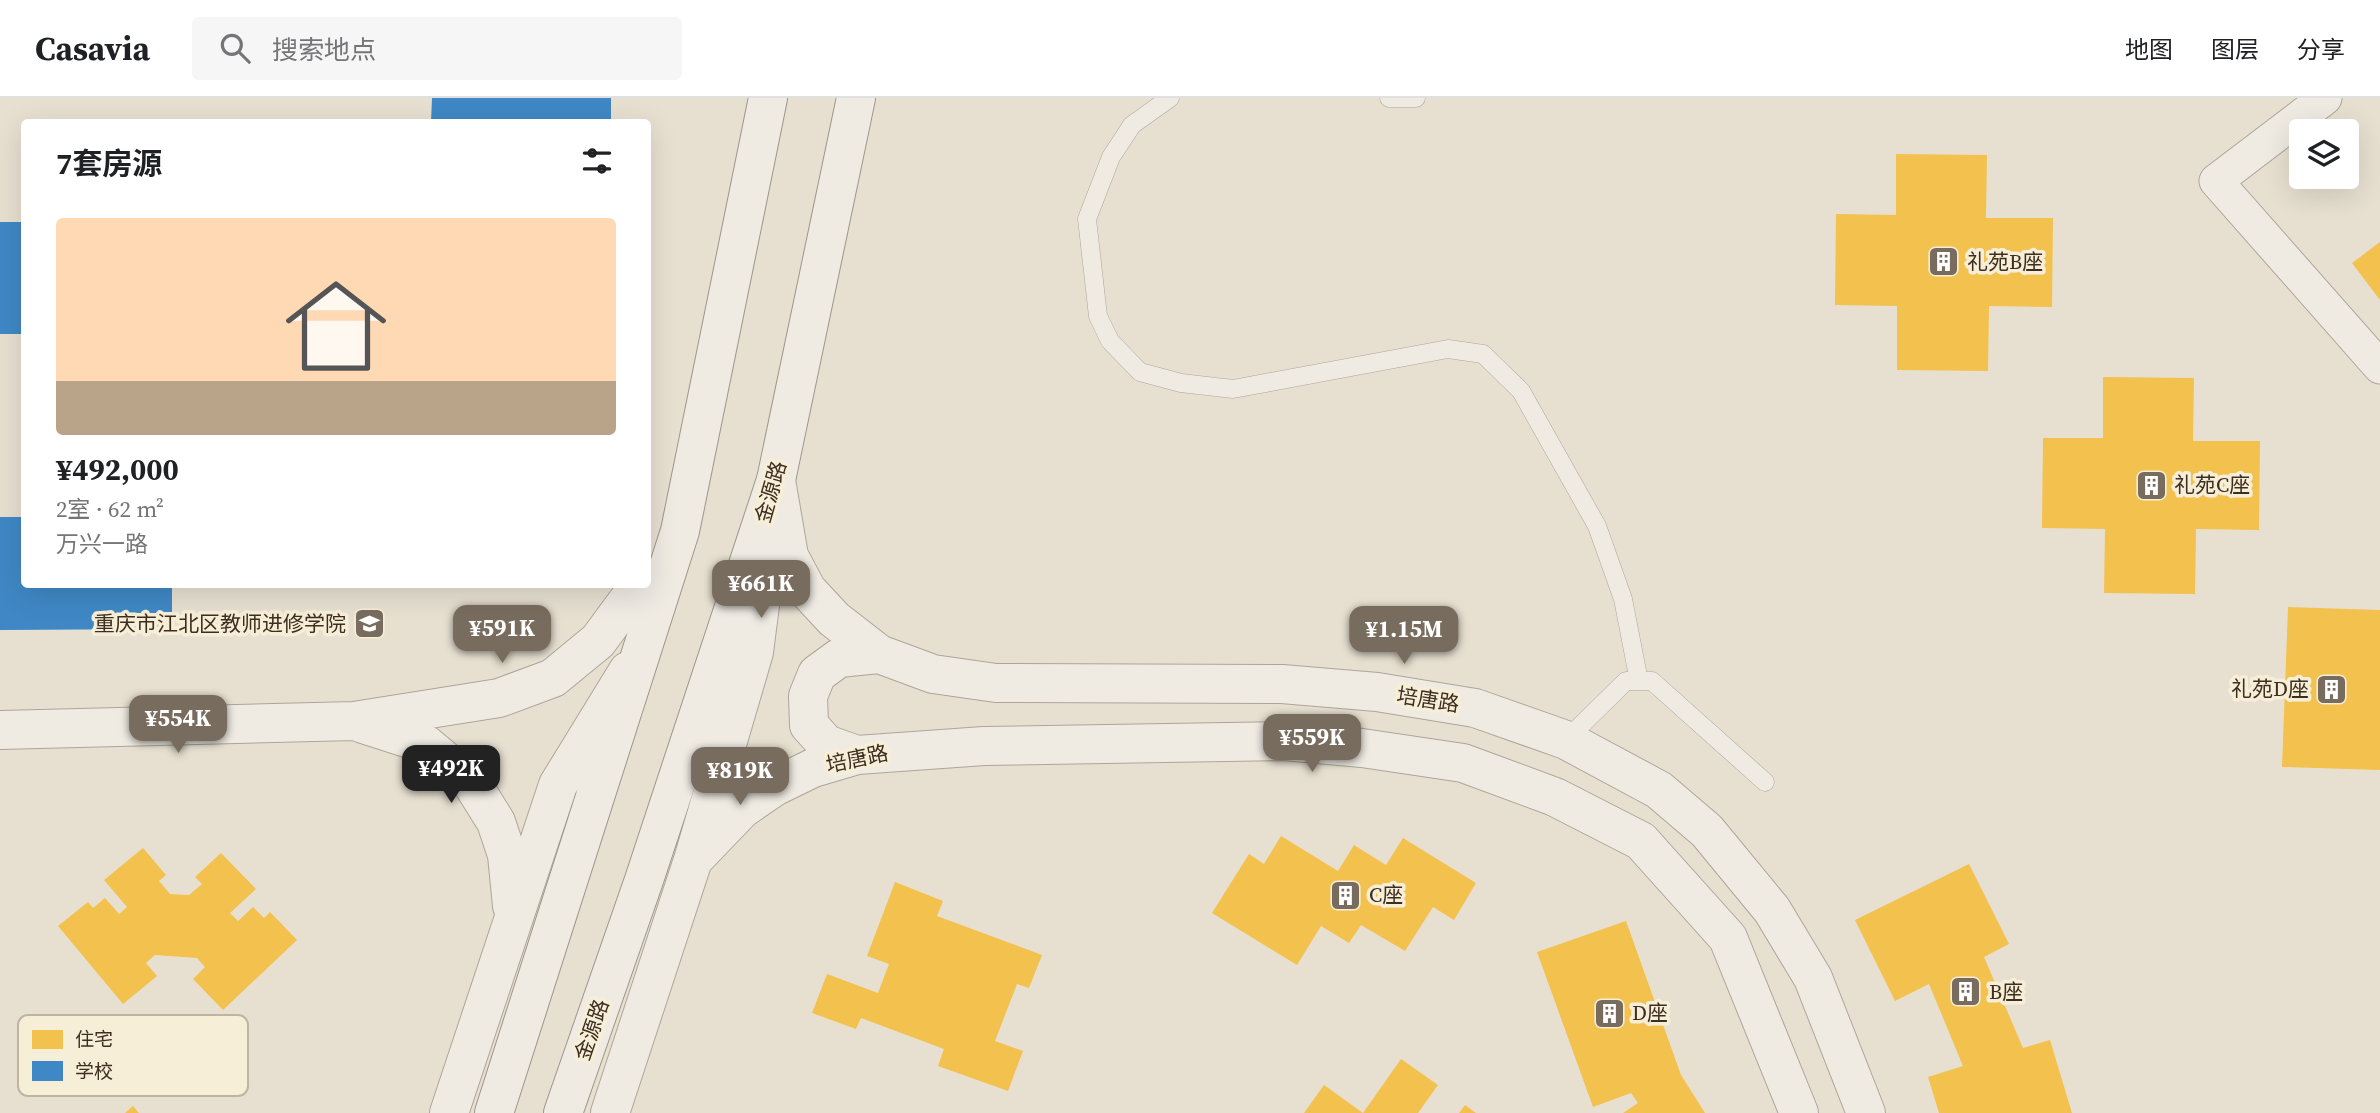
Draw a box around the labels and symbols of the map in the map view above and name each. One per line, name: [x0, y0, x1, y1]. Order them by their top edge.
building icon: 礼苑B座: [1927, 245, 1961, 279]
place label: 礼苑B座: [1967, 247, 2043, 276]
street label: 金源路: [748, 458, 793, 526]
building icon: 礼苑C座: [2134, 468, 2168, 502]
place label: 礼苑C座: [2174, 470, 2250, 499]
pin: ¥661K: [712, 560, 810, 620]
pin: ¥591K: [453, 606, 551, 665]
pin: ¥1.15M: [1347, 606, 1461, 666]
school or university icon: 重庆市江北区教师进修学院: [352, 607, 386, 641]
place label: 重庆市江北区教师进修学院: [94, 609, 346, 638]
building icon: 礼苑D座: [2315, 672, 2349, 706]
place label: 礼苑D座: [2231, 674, 2309, 703]
street label: 培唐路: [1395, 680, 1461, 719]
pin: ¥554K: [129, 696, 227, 755]
pin: ¥559K: [1263, 714, 1361, 774]
street label: 培唐路: [823, 738, 891, 779]
pin: ¥492K: [402, 746, 500, 805]
pin: ¥819K: [691, 748, 789, 807]
building icon: C座: [1329, 878, 1363, 912]
place label: C座: [1369, 880, 1403, 909]
building icon: B座: [1949, 975, 1983, 1009]
place label: B座: [1989, 977, 2023, 1006]
street label: 金源路: [568, 995, 615, 1064]
building icon: D座: [1592, 996, 1626, 1030]
place label: D座: [1632, 998, 1668, 1027]
legend: [18, 1015, 248, 1096]
text: 住宅: [75, 1026, 113, 1052]
text: 学校: [75, 1058, 113, 1084]

